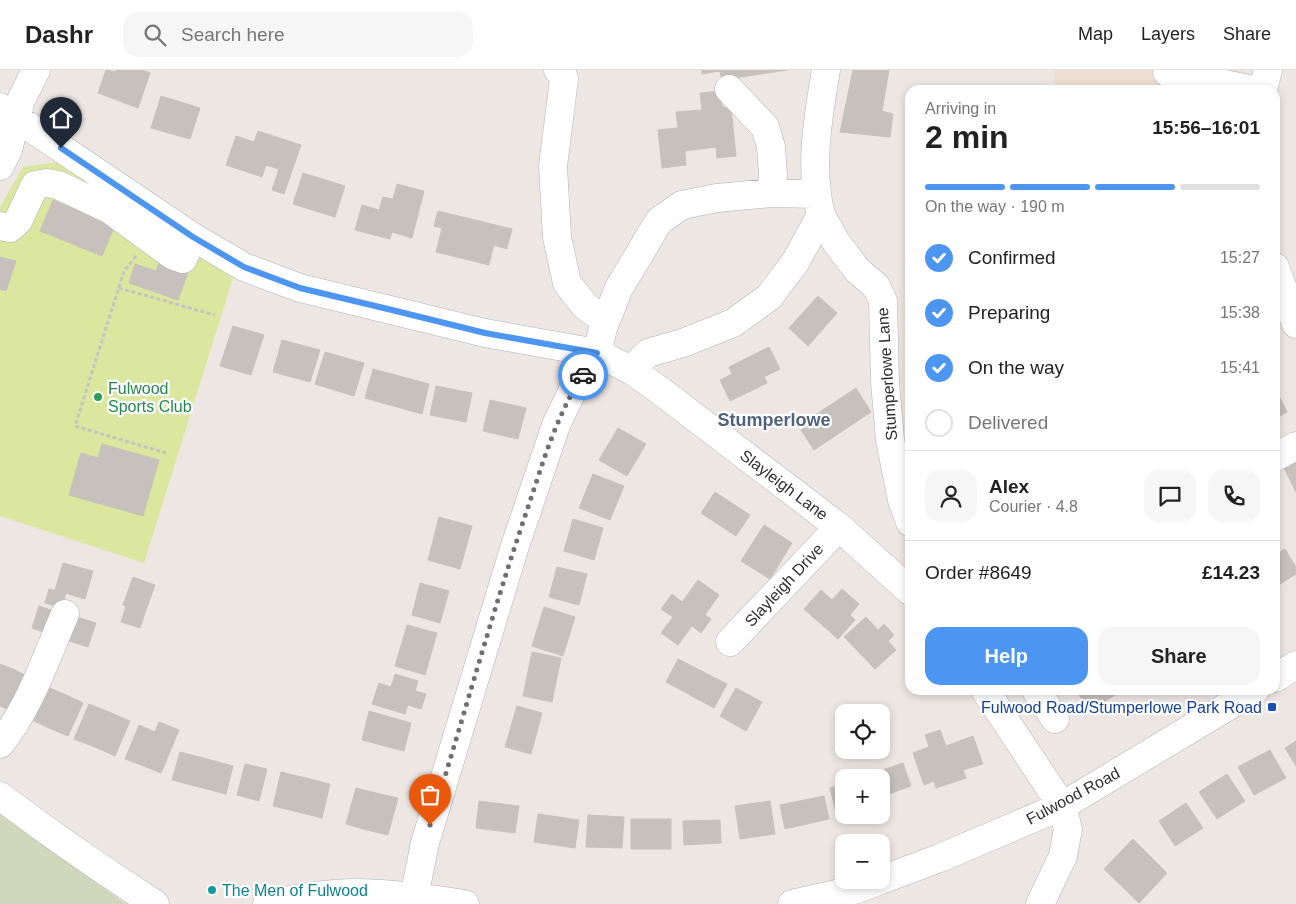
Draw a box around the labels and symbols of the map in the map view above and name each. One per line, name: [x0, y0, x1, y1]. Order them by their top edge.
pin: [40, 97, 82, 148]
street label: Stumperlowe Lane: [874, 307, 900, 441]
courier: [558, 350, 608, 400]
place label: Fulwood Sports Club: [108, 380, 192, 415]
marker: Fulwood Sports Club: [92, 391, 104, 403]
district label: Stumperlowe: [717, 410, 831, 430]
street label: Slayleigh Lane: [737, 447, 831, 523]
street label: Slayleigh Drive: [741, 540, 827, 630]
place label: Fulwood Road/Stumperlowe Park Road: [981, 699, 1262, 716]
marker: Fulwood Road/Stumperlowe Park Road: [1266, 701, 1278, 713]
street label: Fulwood Road: [1023, 764, 1123, 828]
pin: [409, 774, 451, 825]
place label: The Men of Fulwood: [222, 882, 368, 899]
marker: The Men of Fulwood: [206, 884, 218, 896]

